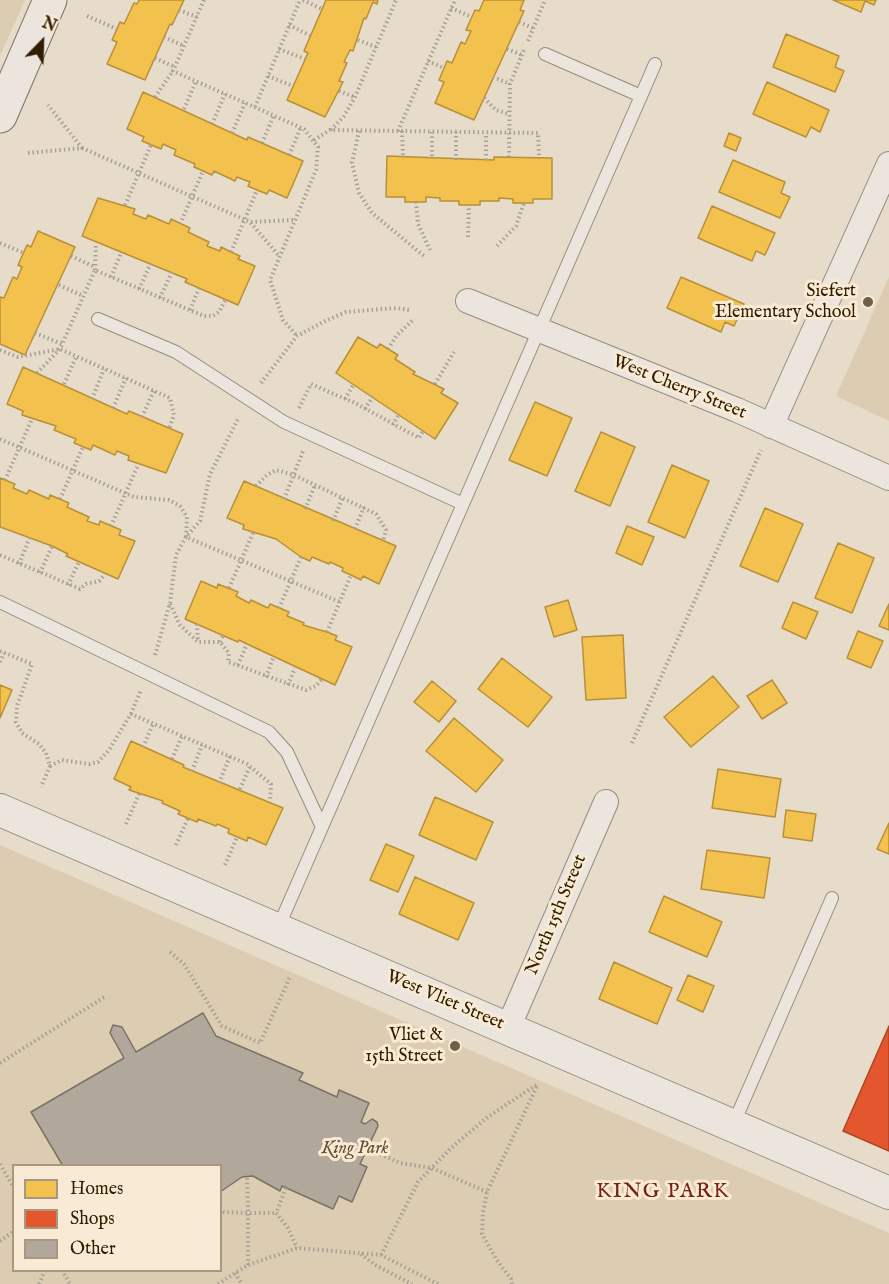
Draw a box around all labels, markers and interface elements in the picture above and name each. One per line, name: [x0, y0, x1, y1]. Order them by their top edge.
north arrow: [12, 12, 72, 72]
text: N: [39, 14, 59, 37]
place label: Siefert Elementary School: [715, 281, 856, 324]
marker: Siefert Elementary School: [861, 295, 875, 309]
street label: West Cherry Street: [609, 351, 749, 425]
street label: North 15th Street: [522, 852, 592, 978]
street label: West Vliet Street: [383, 966, 507, 1036]
place label: Vliet & 15th Street: [365, 1025, 443, 1068]
marker: Vliet & 15th Street: [448, 1039, 462, 1053]
park label: King Park: [321, 1138, 389, 1160]
legend: [12, 1164, 222, 1272]
text: Homes: [70, 1178, 123, 1201]
district label: KING PARK: [596, 1180, 730, 1206]
text: Shops: [70, 1208, 115, 1231]
text: Other: [70, 1238, 116, 1261]

